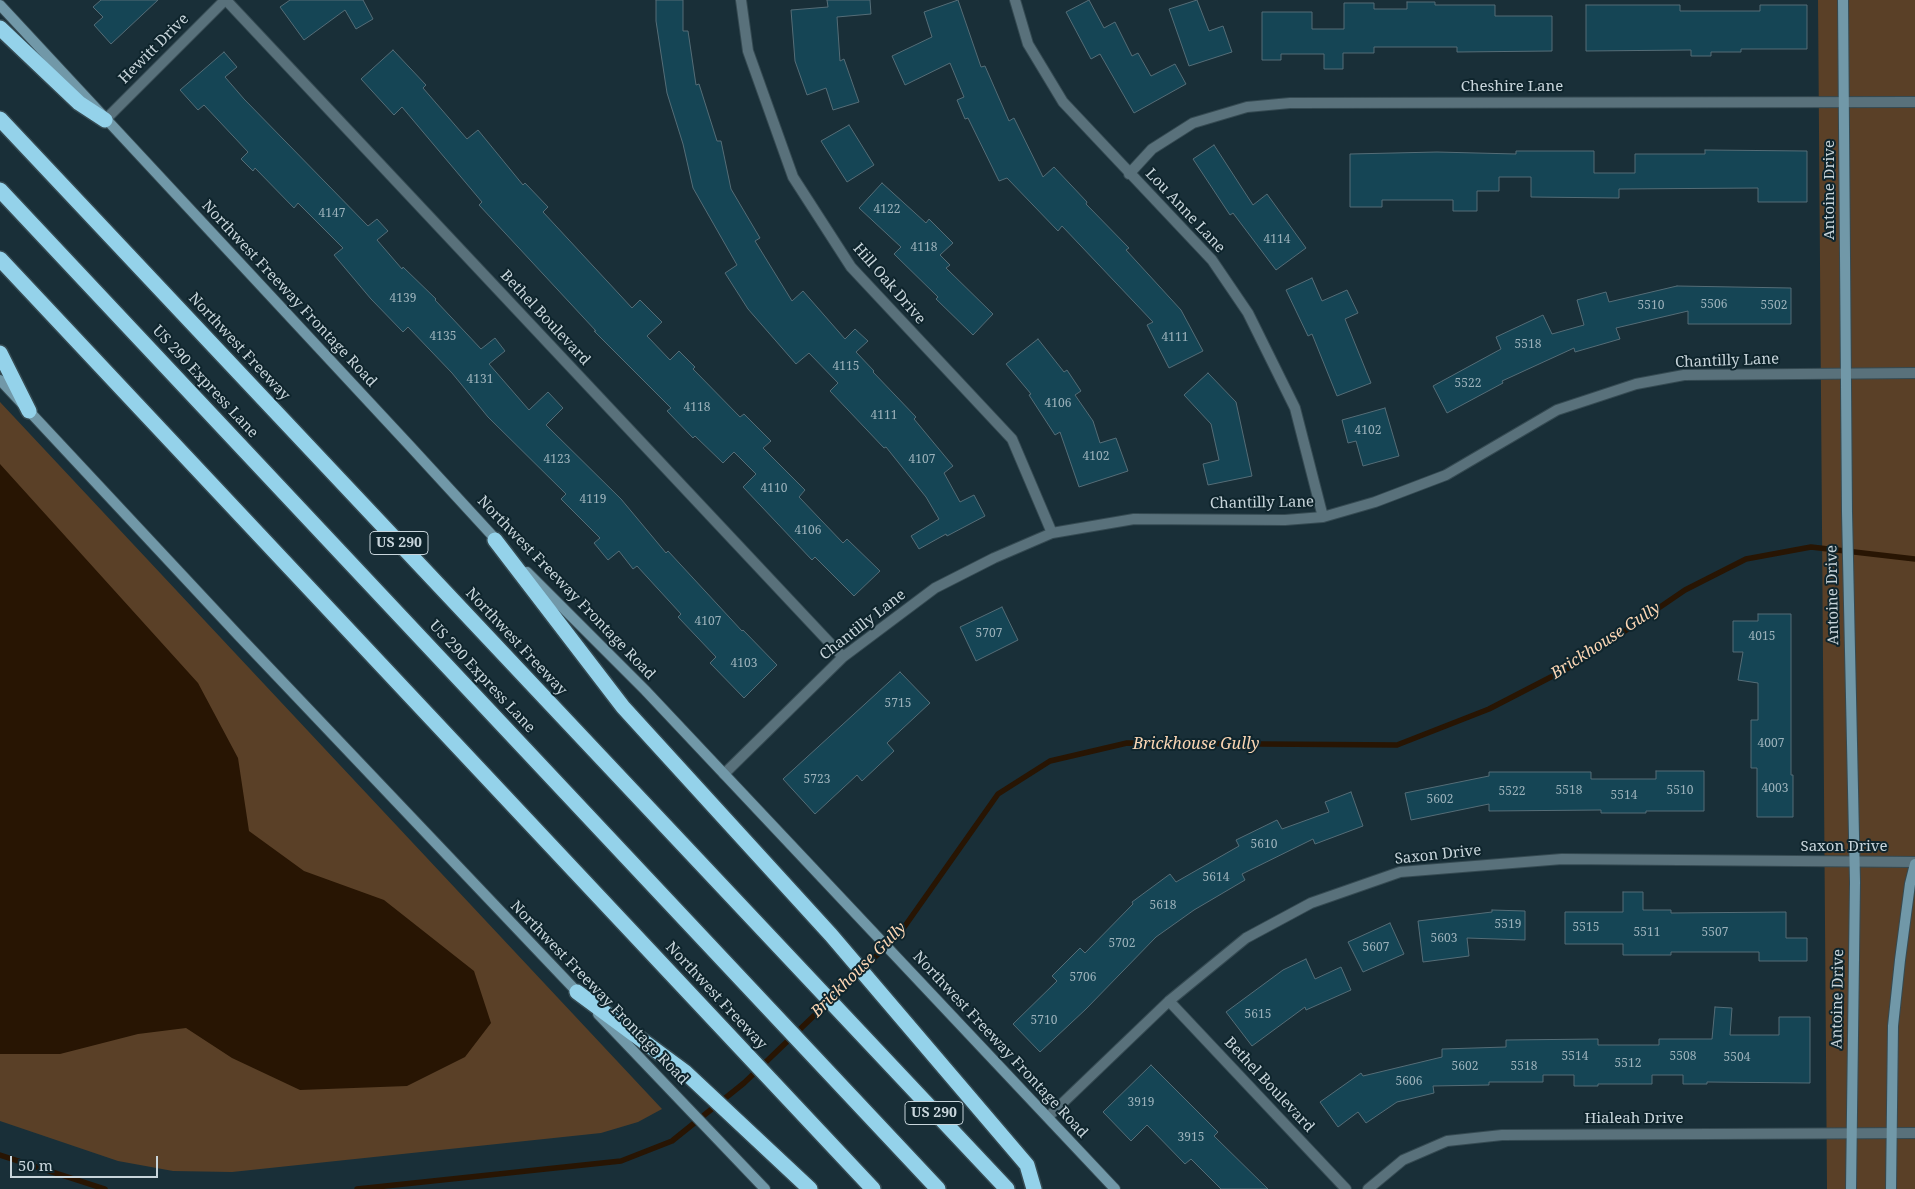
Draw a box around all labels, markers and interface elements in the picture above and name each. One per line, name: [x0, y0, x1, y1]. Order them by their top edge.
street label: Hewitt Drive: [115, 10, 193, 88]
street label: Cheshire Lane: [1461, 78, 1563, 96]
street label: Antoine Drive: [1821, 140, 1839, 240]
street label: Lou Anne Lane: [1141, 165, 1229, 257]
street label: Northwest Freeway Frontage Road: [198, 197, 380, 391]
house number: 4122: [874, 203, 900, 217]
house number: 4147: [319, 207, 345, 221]
house number: 4114: [1264, 233, 1290, 247]
street label: Hill Oak Drive: [849, 240, 929, 328]
house number: 4118: [911, 241, 937, 255]
street label: Bethel Boulevard: [496, 267, 594, 369]
street label: Northwest Freeway: [185, 290, 293, 404]
house number: 4139: [390, 292, 416, 306]
house number: 5506: [1701, 298, 1727, 312]
house number: 5510: [1638, 299, 1664, 313]
house number: 5502: [1761, 299, 1787, 313]
street label: US 290 Express Lane: [148, 322, 262, 442]
house number: 4135: [430, 330, 456, 344]
house number: 4111: [1162, 331, 1188, 345]
house number: 5518: [1515, 338, 1541, 352]
street label: Chantilly Lane: [1675, 350, 1779, 372]
house number: 4115: [833, 360, 859, 374]
house number: 4131: [467, 373, 493, 387]
house number: 5522: [1455, 377, 1481, 391]
house number: 4106: [1045, 397, 1071, 411]
house number: 4118: [684, 401, 710, 415]
house number: 4111: [871, 409, 897, 423]
house number: 4102: [1355, 424, 1381, 438]
house number: 4102: [1083, 450, 1109, 464]
house number: 4123: [544, 453, 570, 467]
house number: 4107: [909, 453, 935, 467]
house number: 4110: [761, 482, 787, 496]
street label: Northwest Freeway Frontage Road: [473, 492, 659, 684]
house number: 4119: [580, 493, 606, 507]
street label: Chantilly Lane: [1210, 493, 1314, 513]
house number: 4106: [795, 524, 821, 538]
road number: US 290: [370, 532, 428, 554]
street label: Antoine Drive: [1823, 545, 1843, 645]
street label: Northwest Freeway: [462, 585, 570, 699]
street label: Chantilly Lane: [816, 586, 910, 664]
water label: Brickhouse Gully: [1548, 598, 1664, 684]
house number: 4107: [695, 615, 721, 629]
street label: US 290 Express Lane: [425, 617, 539, 737]
house number: 5707: [976, 627, 1002, 641]
house number: 4015: [1749, 630, 1775, 644]
house number: 4103: [731, 657, 757, 671]
house number: 5715: [885, 697, 911, 711]
water label: Brickhouse Gully: [1133, 734, 1259, 754]
house number: 4007: [1758, 737, 1784, 751]
house number: 5723: [804, 773, 830, 787]
house number: 4003: [1762, 782, 1788, 796]
house number: 5518: [1556, 784, 1582, 798]
house number: 5510: [1667, 784, 1693, 798]
house number: 5522: [1499, 785, 1525, 799]
house number: 5514: [1611, 789, 1637, 803]
house number: 5602: [1427, 793, 1453, 807]
house number: 5610: [1251, 838, 1277, 852]
street label: Saxon Drive: [1801, 838, 1887, 856]
street label: Saxon Drive: [1394, 842, 1482, 868]
house number: 5614: [1203, 871, 1229, 885]
street label: Northwest Freeway Frontage Road: [506, 897, 692, 1089]
house number: 5618: [1150, 899, 1176, 913]
water label: Brickhouse Gully: [807, 918, 911, 1022]
house number: 5519: [1495, 918, 1521, 932]
house number: 5515: [1573, 921, 1599, 935]
house number: 5511: [1634, 926, 1660, 940]
house number: 5507: [1702, 926, 1728, 940]
house number: 5603: [1431, 932, 1457, 946]
house number: 5702: [1109, 937, 1135, 951]
street label: Northwest Freeway: [662, 939, 770, 1053]
house number: 5607: [1363, 941, 1389, 955]
street label: Northwest Freeway Frontage Road: [909, 948, 1091, 1142]
street label: Antoine Drive: [1828, 949, 1848, 1049]
house number: 5706: [1070, 971, 1096, 985]
house number: 5615: [1245, 1008, 1271, 1022]
house number: 5710: [1031, 1014, 1057, 1028]
street label: Bethel Boulevard: [1220, 1034, 1318, 1136]
house number: 5514: [1562, 1050, 1588, 1064]
house number: 5508: [1670, 1050, 1696, 1064]
house number: 5504: [1724, 1051, 1750, 1065]
house number: 5512: [1615, 1057, 1641, 1071]
house number: 5602: [1452, 1060, 1478, 1074]
house number: 5518: [1511, 1060, 1537, 1074]
house number: 5606: [1396, 1075, 1422, 1089]
house number: 3919: [1128, 1096, 1154, 1110]
road number: US 290: [905, 1102, 963, 1124]
street label: Hialeah Drive: [1584, 1110, 1684, 1128]
house number: 3915: [1178, 1131, 1204, 1145]
scale bar: [12, 1146, 160, 1178]
text: 50 m: [18, 1155, 53, 1175]

